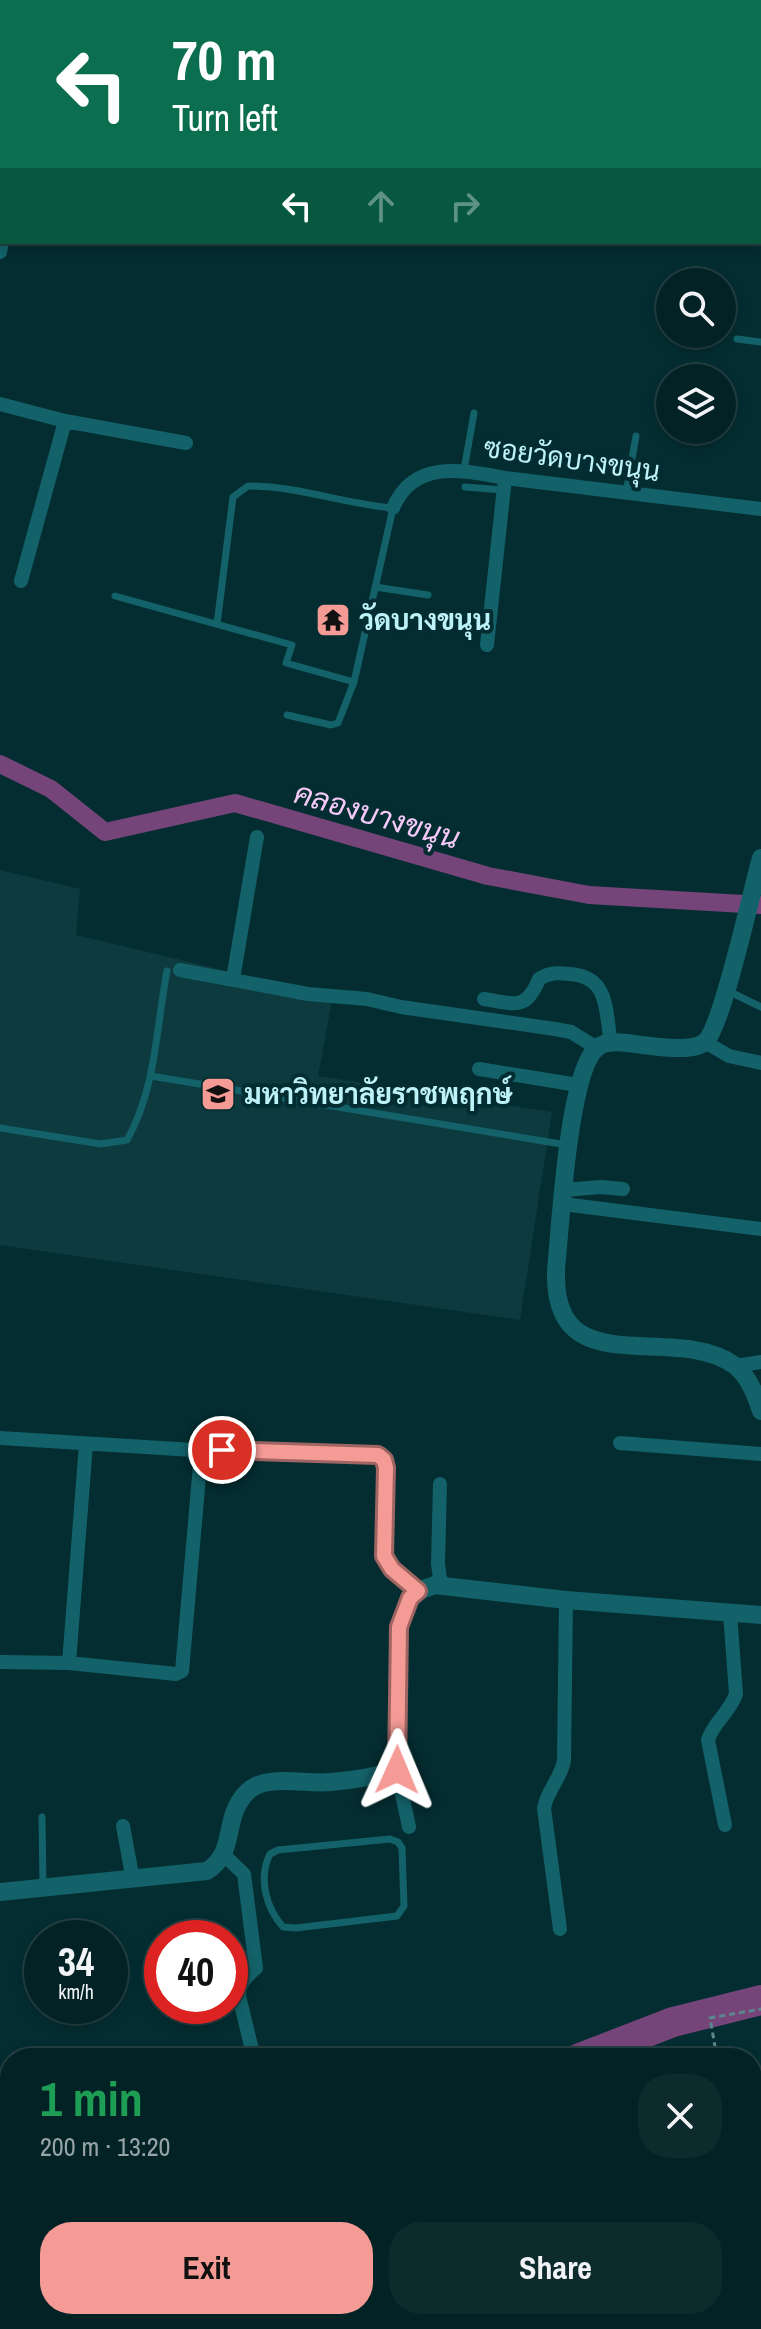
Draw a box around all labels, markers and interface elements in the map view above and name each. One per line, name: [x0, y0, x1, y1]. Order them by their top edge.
text: 70 m: [172, 22, 277, 97]
icon: left: [40, 32, 144, 136]
text: Turn left: [172, 94, 278, 142]
icon: left: [275, 184, 319, 228]
icon: ahead: [359, 184, 403, 228]
icon: right: [443, 184, 487, 228]
map controls: [656, 268, 736, 444]
button: search: [656, 268, 736, 348]
button: layers: [656, 364, 736, 444]
street label: ซอยวัดบางขนุน: [481, 428, 662, 491]
temple icon: วัดบางขนุน: [314, 601, 352, 639]
place label: วัดบางขนุน: [359, 601, 491, 640]
water label: คลองบางขนุน: [289, 772, 464, 860]
school or university icon: มหาวิทยาลัยราชพฤกษ์: [199, 1075, 237, 1113]
place label: มหาวิทยาลัยราชพฤกษ์: [244, 1075, 513, 1113]
pin: [188, 1416, 256, 1484]
icon: arrive: [200, 1428, 244, 1472]
position arrow: [355, 1728, 439, 1812]
speed limit sign: 40: [144, 1920, 248, 2024]
text: 34: [58, 1935, 94, 1988]
text: km/h: [58, 1978, 94, 2005]
text: 1 min: [40, 2066, 143, 2131]
button: close: [638, 2074, 722, 2158]
text: 200 m · 13:20: [40, 2129, 170, 2164]
button: Exit: [40, 2222, 373, 2314]
button: Share: [389, 2222, 722, 2314]

